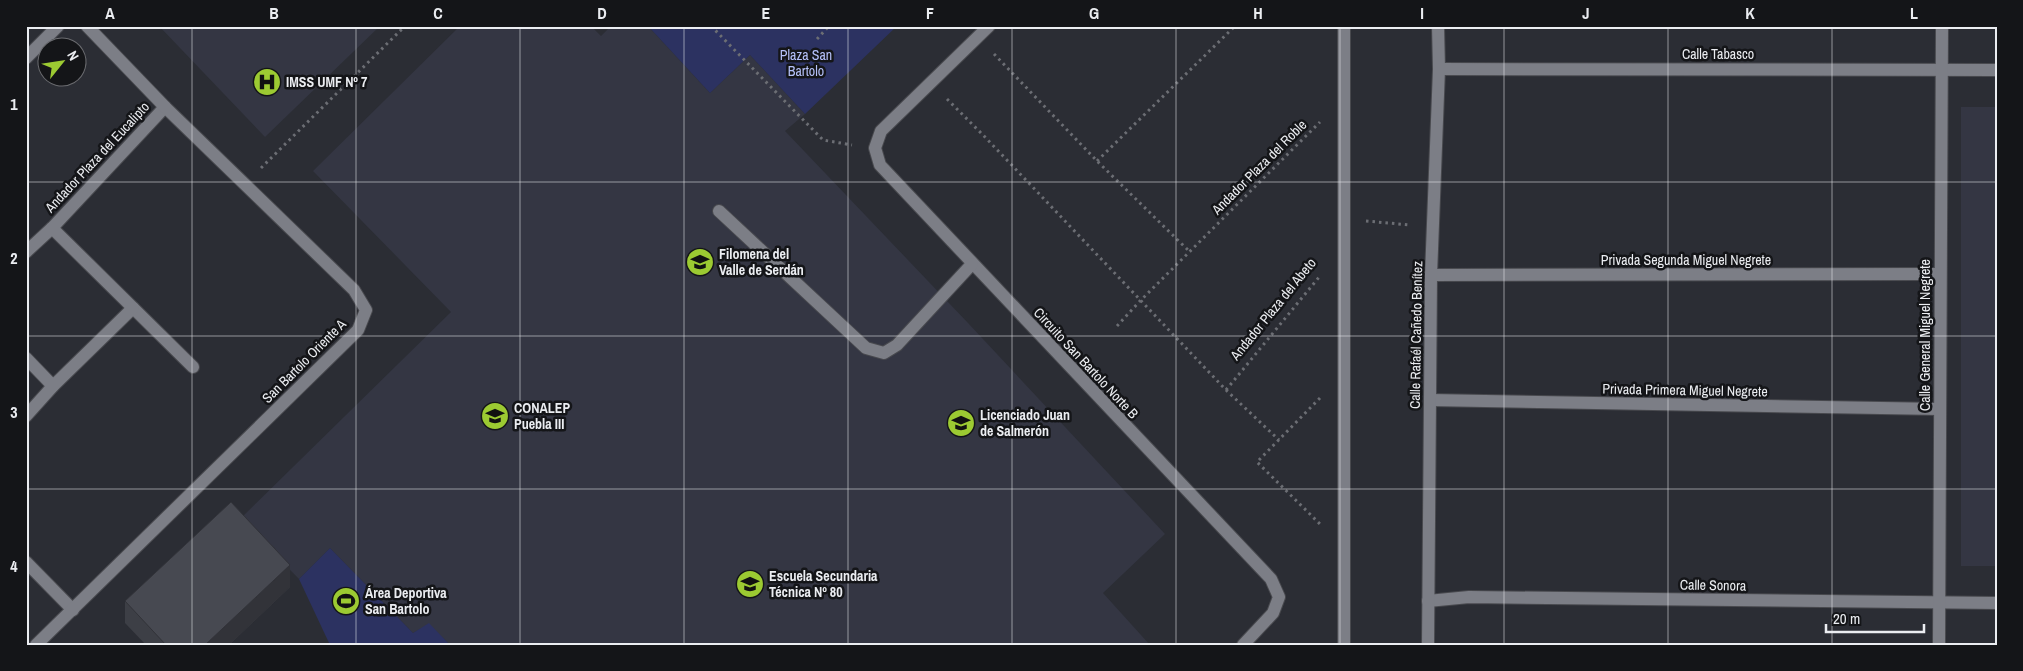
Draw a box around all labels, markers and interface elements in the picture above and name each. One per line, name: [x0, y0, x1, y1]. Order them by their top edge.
text: A: [105, 2, 115, 24]
text: B: [269, 2, 279, 24]
text: C: [433, 2, 443, 24]
text: D: [597, 2, 607, 24]
text: E: [762, 2, 771, 24]
text: F: [926, 2, 934, 24]
text: G: [1089, 2, 1099, 24]
text: H: [1253, 2, 1263, 24]
text: I: [1420, 2, 1424, 24]
text: J: [1582, 2, 1590, 24]
text: K: [1745, 2, 1755, 24]
text: L: [1910, 2, 1918, 24]
north arrow: [38, 38, 88, 88]
street label: Calle Tabasco: [1682, 45, 1754, 63]
park label: Plaza San Bartolo: [780, 46, 832, 80]
text: N: [63, 47, 83, 64]
hospital icon: IMSS UMF Nº 7: [252, 67, 282, 97]
place label: IMSS UMF Nº 7: [286, 73, 368, 91]
text: 1: [10, 93, 18, 115]
street label: Andador Plaza del Eucalipto: [40, 98, 153, 217]
street label: Andador Plaza del Roble: [1207, 116, 1310, 219]
place label: Filomena del Valle de Serdán: [719, 245, 804, 279]
text: 2: [10, 247, 18, 269]
school or university icon: Filomena del Valle de Serdán: [685, 247, 715, 277]
street label: Privada Segunda Miguel Negrete: [1601, 251, 1771, 269]
street label: Andador Plaza del Abeto: [1226, 254, 1320, 365]
street label: Calle General Miguel Negrete: [1916, 259, 1934, 411]
street label: Calle Rafaél Cañedo Benítez: [1406, 261, 1426, 409]
street label: Circuito San Bartolo Norte B: [1030, 304, 1142, 423]
street label: San Bartolo Oriente A: [258, 315, 350, 407]
street label: Privada Primera Miguel Negrete: [1602, 380, 1768, 400]
place label: CONALEP Puebla III: [514, 399, 570, 433]
text: 3: [10, 401, 18, 423]
school or university icon: CONALEP Puebla III: [480, 401, 510, 431]
place label: Licenciado Juan de Salmerón: [980, 406, 1070, 440]
school or university icon: Licenciado Juan de Salmerón: [946, 408, 976, 438]
text: 4: [10, 555, 18, 577]
place label: Escuela Secundaria Técnica Nº 80: [769, 567, 878, 601]
school or university icon: Escuela Secundaria Técnica Nº 80: [735, 569, 765, 599]
street label: Calle Sonora: [1680, 575, 1747, 595]
place label: Área Deportiva San Bartolo: [365, 584, 447, 618]
sports icon: Área Deportiva San Bartolo: [331, 586, 361, 616]
scale bar: [1826, 601, 1923, 633]
text: 20 m: [1833, 608, 1860, 629]

